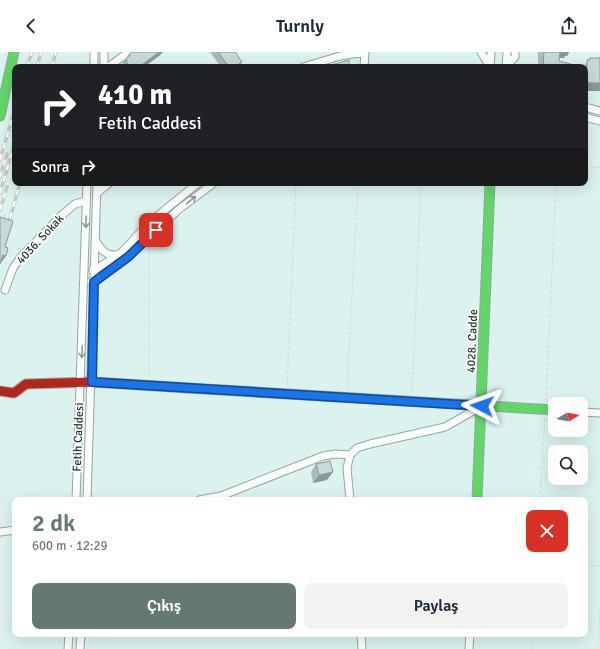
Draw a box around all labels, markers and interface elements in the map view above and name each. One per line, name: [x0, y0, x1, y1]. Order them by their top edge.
icon: back: [20, 15, 42, 37]
text: Turnly: [276, 15, 324, 37]
icon: share: [558, 15, 580, 37]
text: 410 m: [98, 78, 172, 112]
icon: right: [32, 80, 84, 132]
text: Fetih Caddesi: [98, 112, 202, 134]
icon: right: [77, 156, 99, 178]
text: Sonra: [32, 158, 69, 176]
one-way arrow: [186, 195, 197, 204]
street label: 4036. Sokak: [13, 211, 67, 267]
pin: [139, 213, 173, 247]
one-way arrow: [82, 215, 90, 228]
icon: arrive: [145, 219, 167, 241]
street label: 4028. Cadde: [464, 309, 481, 373]
one-way arrow: [78, 345, 86, 358]
position arrow: [461, 385, 503, 427]
north arrow: [548, 397, 588, 437]
map controls: [548, 397, 588, 485]
street label: Fetih Caddesi: [70, 402, 87, 472]
button: search: [548, 445, 588, 485]
text: 2 dk: [32, 508, 75, 538]
button: close: [526, 510, 568, 552]
text: 600 m · 12:29: [32, 538, 108, 554]
button: Çıkış: [32, 583, 296, 629]
button: Paylaş: [304, 583, 568, 629]

